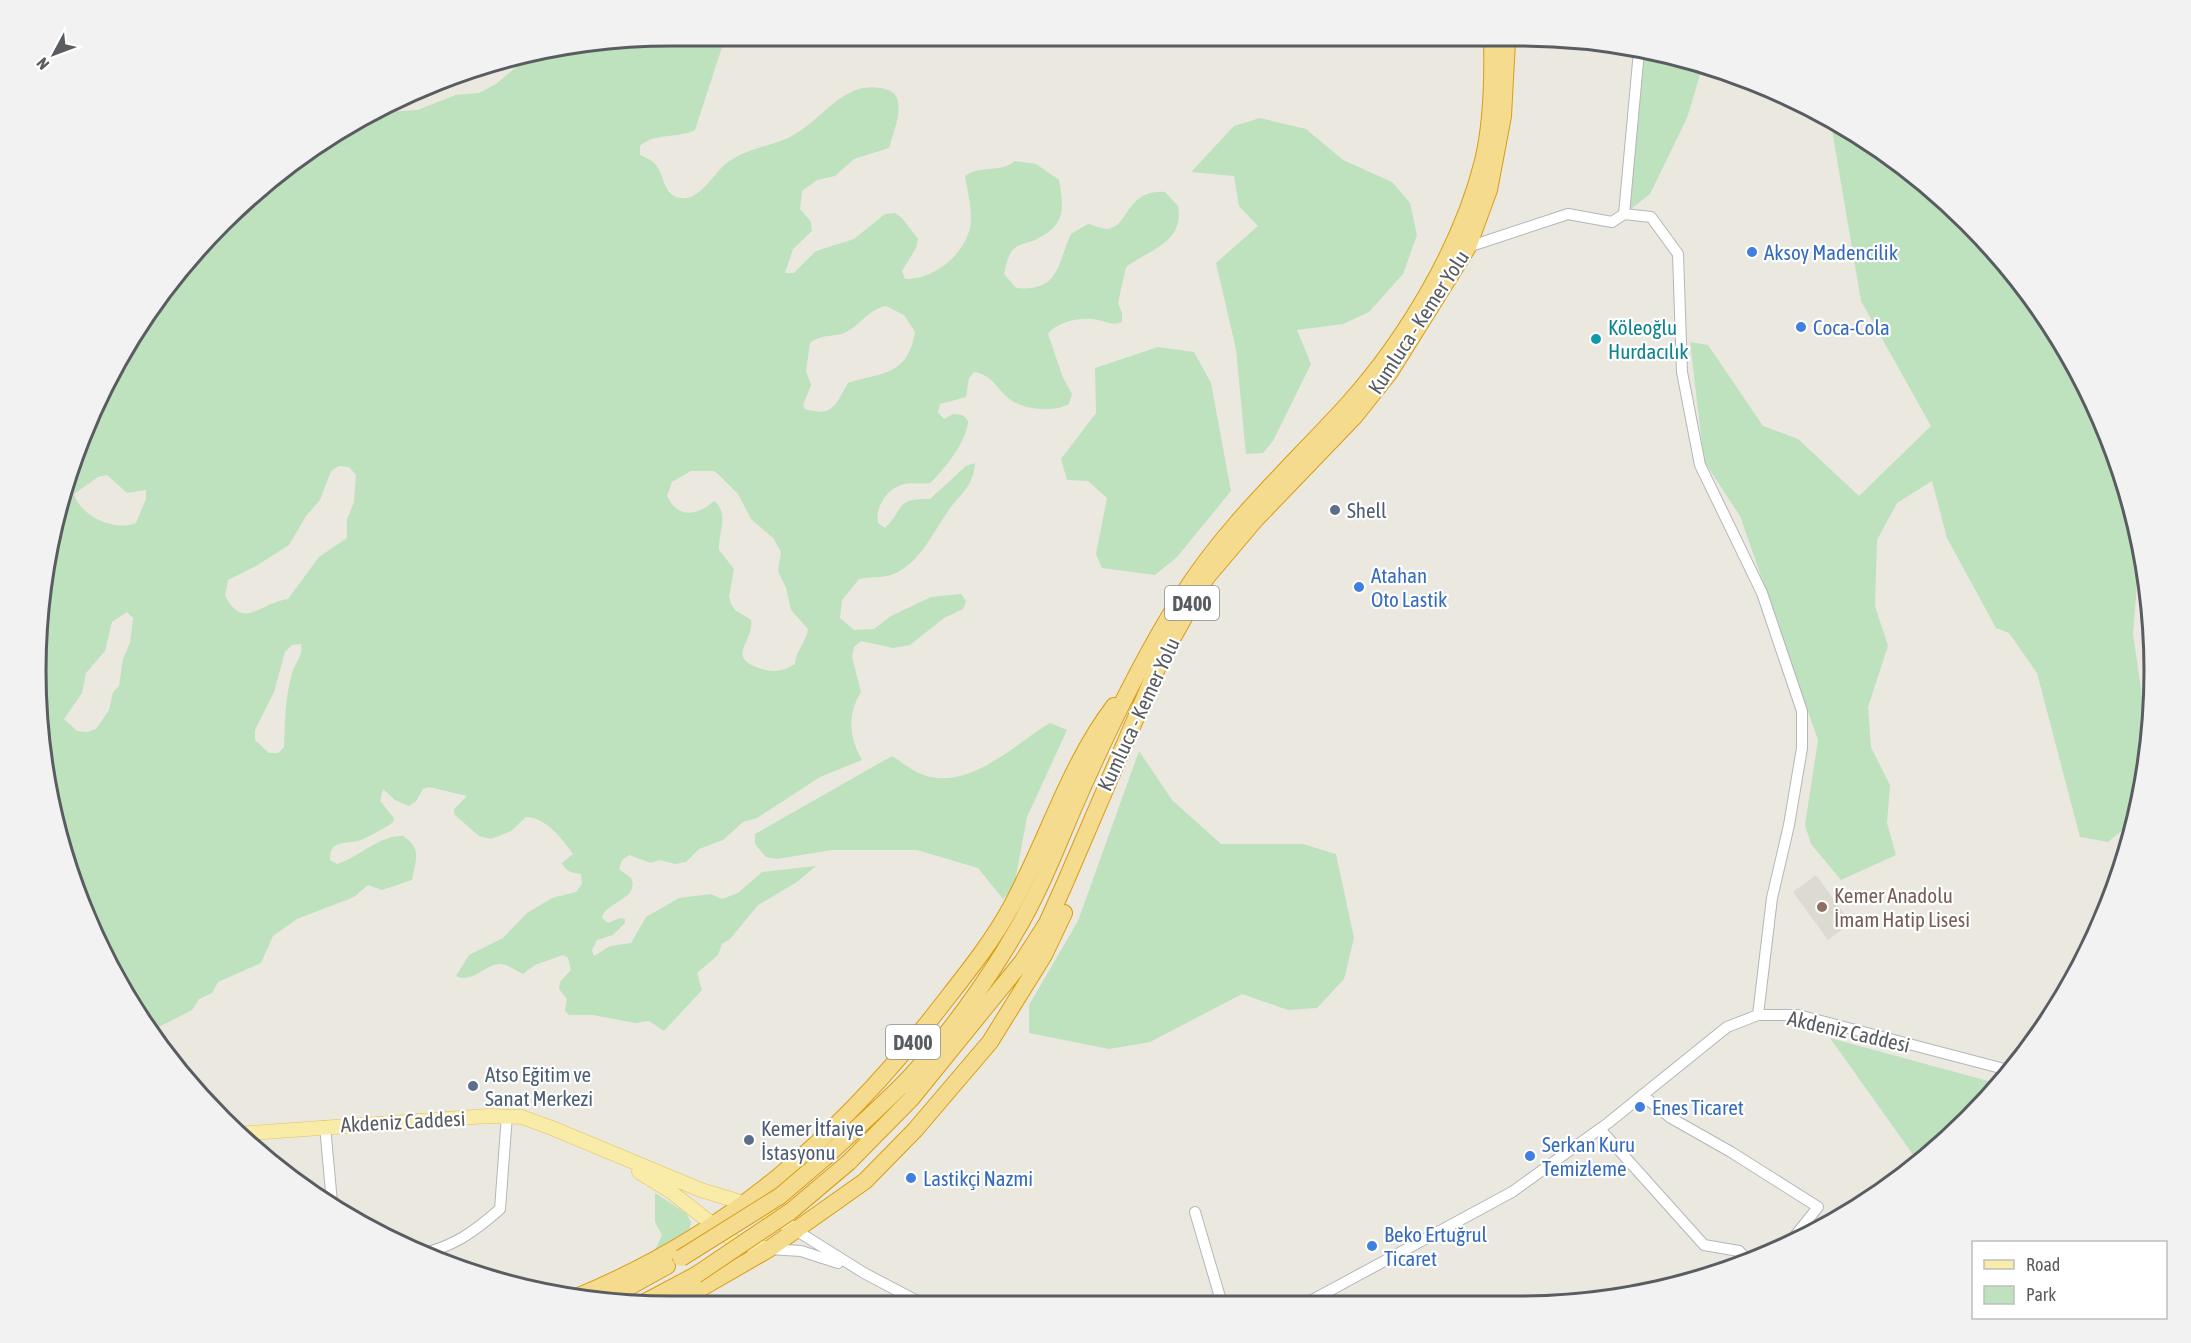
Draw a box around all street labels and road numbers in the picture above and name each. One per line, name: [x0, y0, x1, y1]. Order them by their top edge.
street label: Kumluca - Kemer Yolu: [1363, 246, 1473, 398]
road number: D400: [1165, 586, 1219, 620]
street label: Kumluca - Kemer Yolu: [1092, 634, 1184, 794]
street label: Akdeniz Caddesi: [1785, 1005, 1913, 1057]
road number: D400: [886, 1025, 940, 1059]
street label: Akdeniz Caddesi: [340, 1106, 466, 1136]

